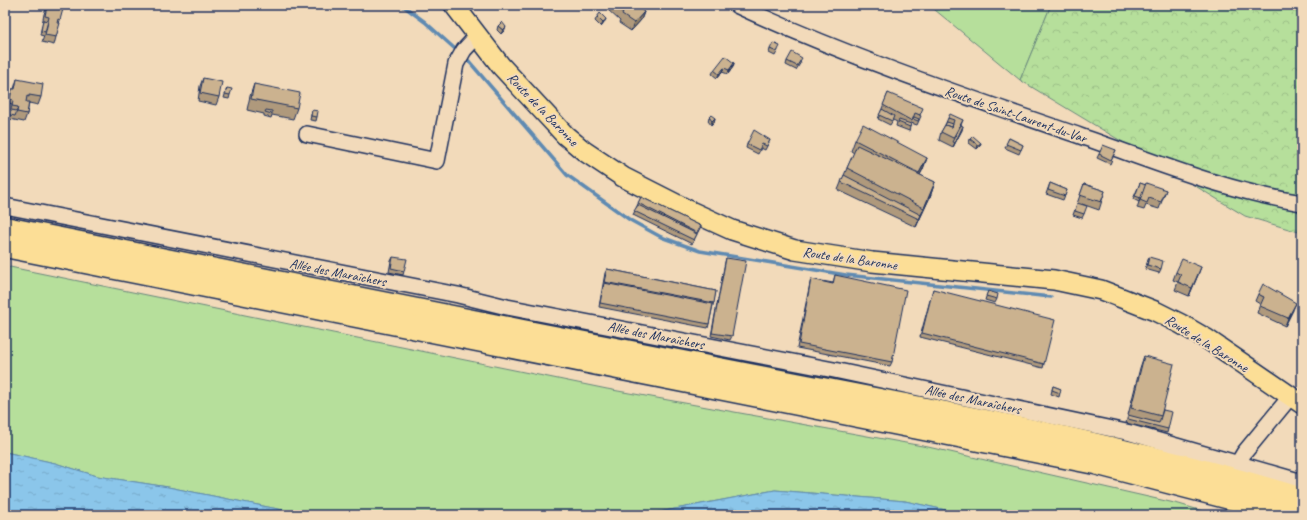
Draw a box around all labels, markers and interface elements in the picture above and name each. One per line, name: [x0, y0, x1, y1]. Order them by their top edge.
street label: Route de la Baronne: [504, 69, 583, 150]
street label: Route de Saint-Laurent-du-Var: [943, 82, 1091, 147]
street label: Route de la Baronne: [802, 243, 900, 274]
street label: Allée des Maraîchers: [288, 255, 389, 290]
street label: Route de la Baronne: [1162, 311, 1253, 377]
street label: Allée des Maraîchers: [606, 318, 707, 353]
street label: Allée des Maraîchers: [923, 381, 1024, 418]

